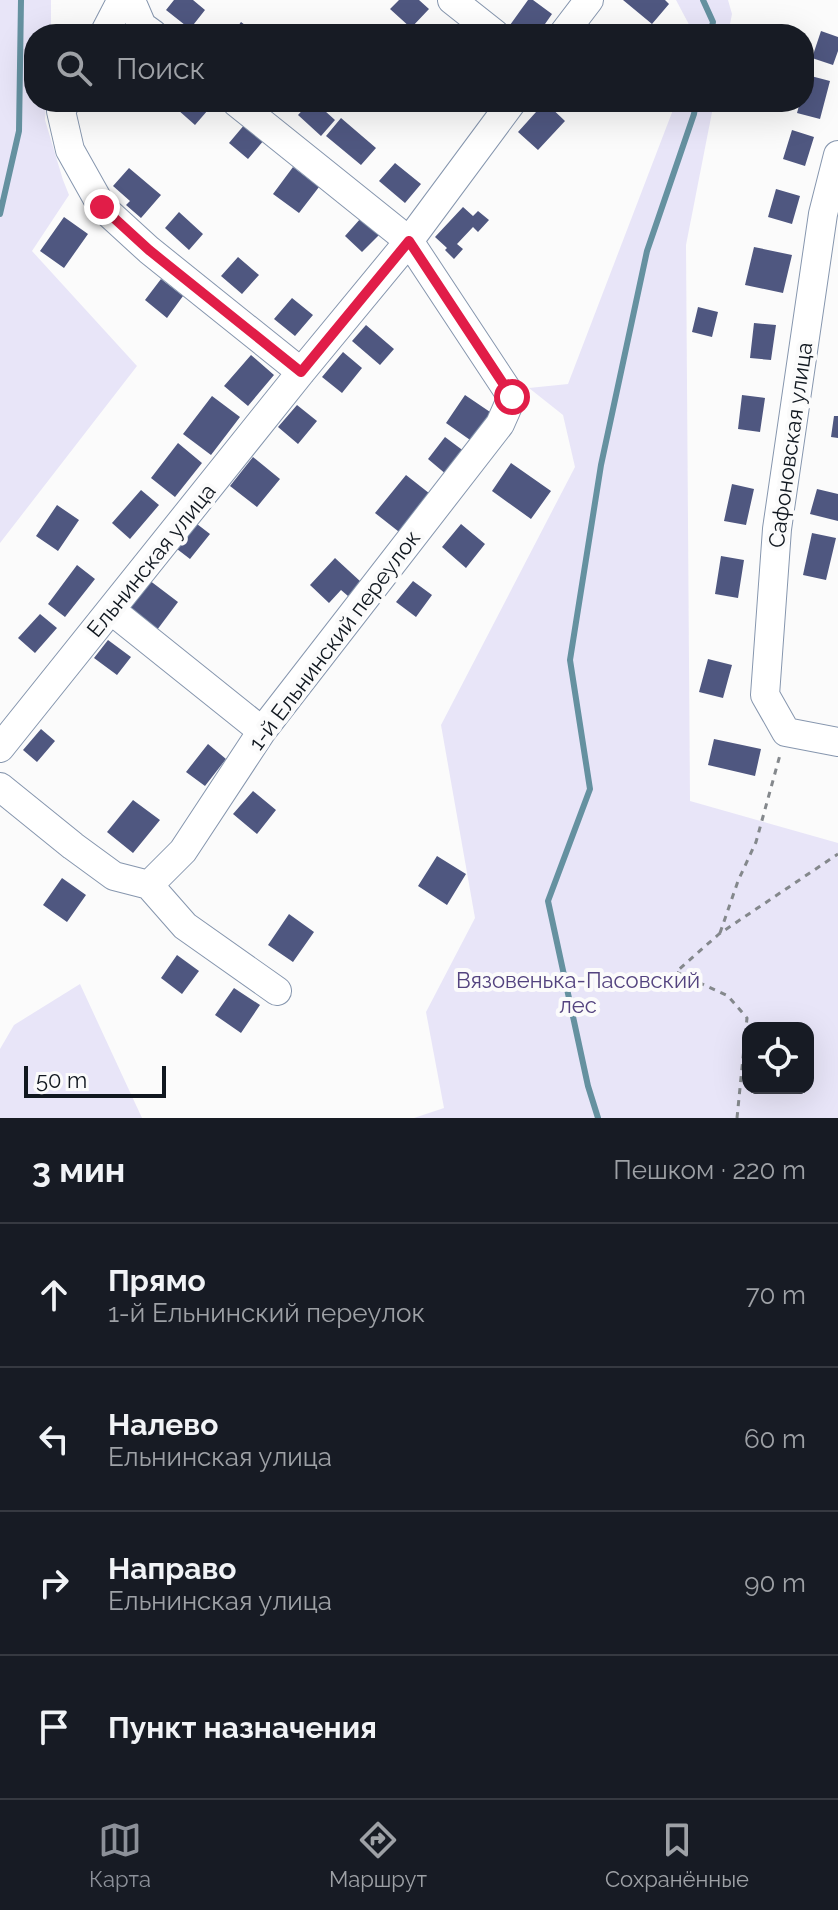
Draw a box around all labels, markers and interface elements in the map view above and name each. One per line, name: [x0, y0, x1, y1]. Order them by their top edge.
search box: [24, 24, 814, 112]
icon: search: [52, 46, 96, 90]
text: Поиск: [116, 51, 205, 86]
route end: [84, 189, 120, 225]
street label: Сафоновская улица: [763, 341, 817, 549]
route start: [494, 379, 530, 415]
street label: Ельнинская улица: [81, 478, 221, 642]
street label: 1-й Ельнинский переулок: [243, 525, 425, 755]
park label: Вязовенька-Пасовский лес: [456, 967, 700, 1018]
map controls: [742, 1022, 814, 1094]
button: locate: [742, 1022, 814, 1094]
scale bar: [24, 1062, 166, 1098]
text: 50 m: [36, 1067, 87, 1093]
text: 3 мин: [32, 1150, 125, 1190]
text: Пешком · 220 m: [613, 1155, 806, 1185]
text: Прямо: [108, 1263, 206, 1298]
icon: ahead: [32, 1273, 76, 1317]
text: 70 m: [746, 1280, 806, 1310]
text: 1-й Ельнинский переулок: [108, 1298, 425, 1328]
text: Налево: [108, 1407, 218, 1442]
icon: left: [32, 1417, 76, 1461]
text: 60 m: [744, 1424, 806, 1454]
text: Ельнинская улица: [108, 1442, 332, 1472]
text: Направо: [108, 1551, 237, 1586]
icon: right: [32, 1561, 76, 1605]
text: 90 m: [744, 1568, 806, 1598]
text: Ельнинская улица: [108, 1586, 332, 1616]
icon: arrive: [32, 1705, 76, 1749]
text: Пункт назначения: [108, 1710, 377, 1745]
tab: Карта: [89, 1818, 151, 1892]
tab: Маршрут: [329, 1818, 427, 1892]
tab: Сохранённые: [605, 1818, 749, 1892]

